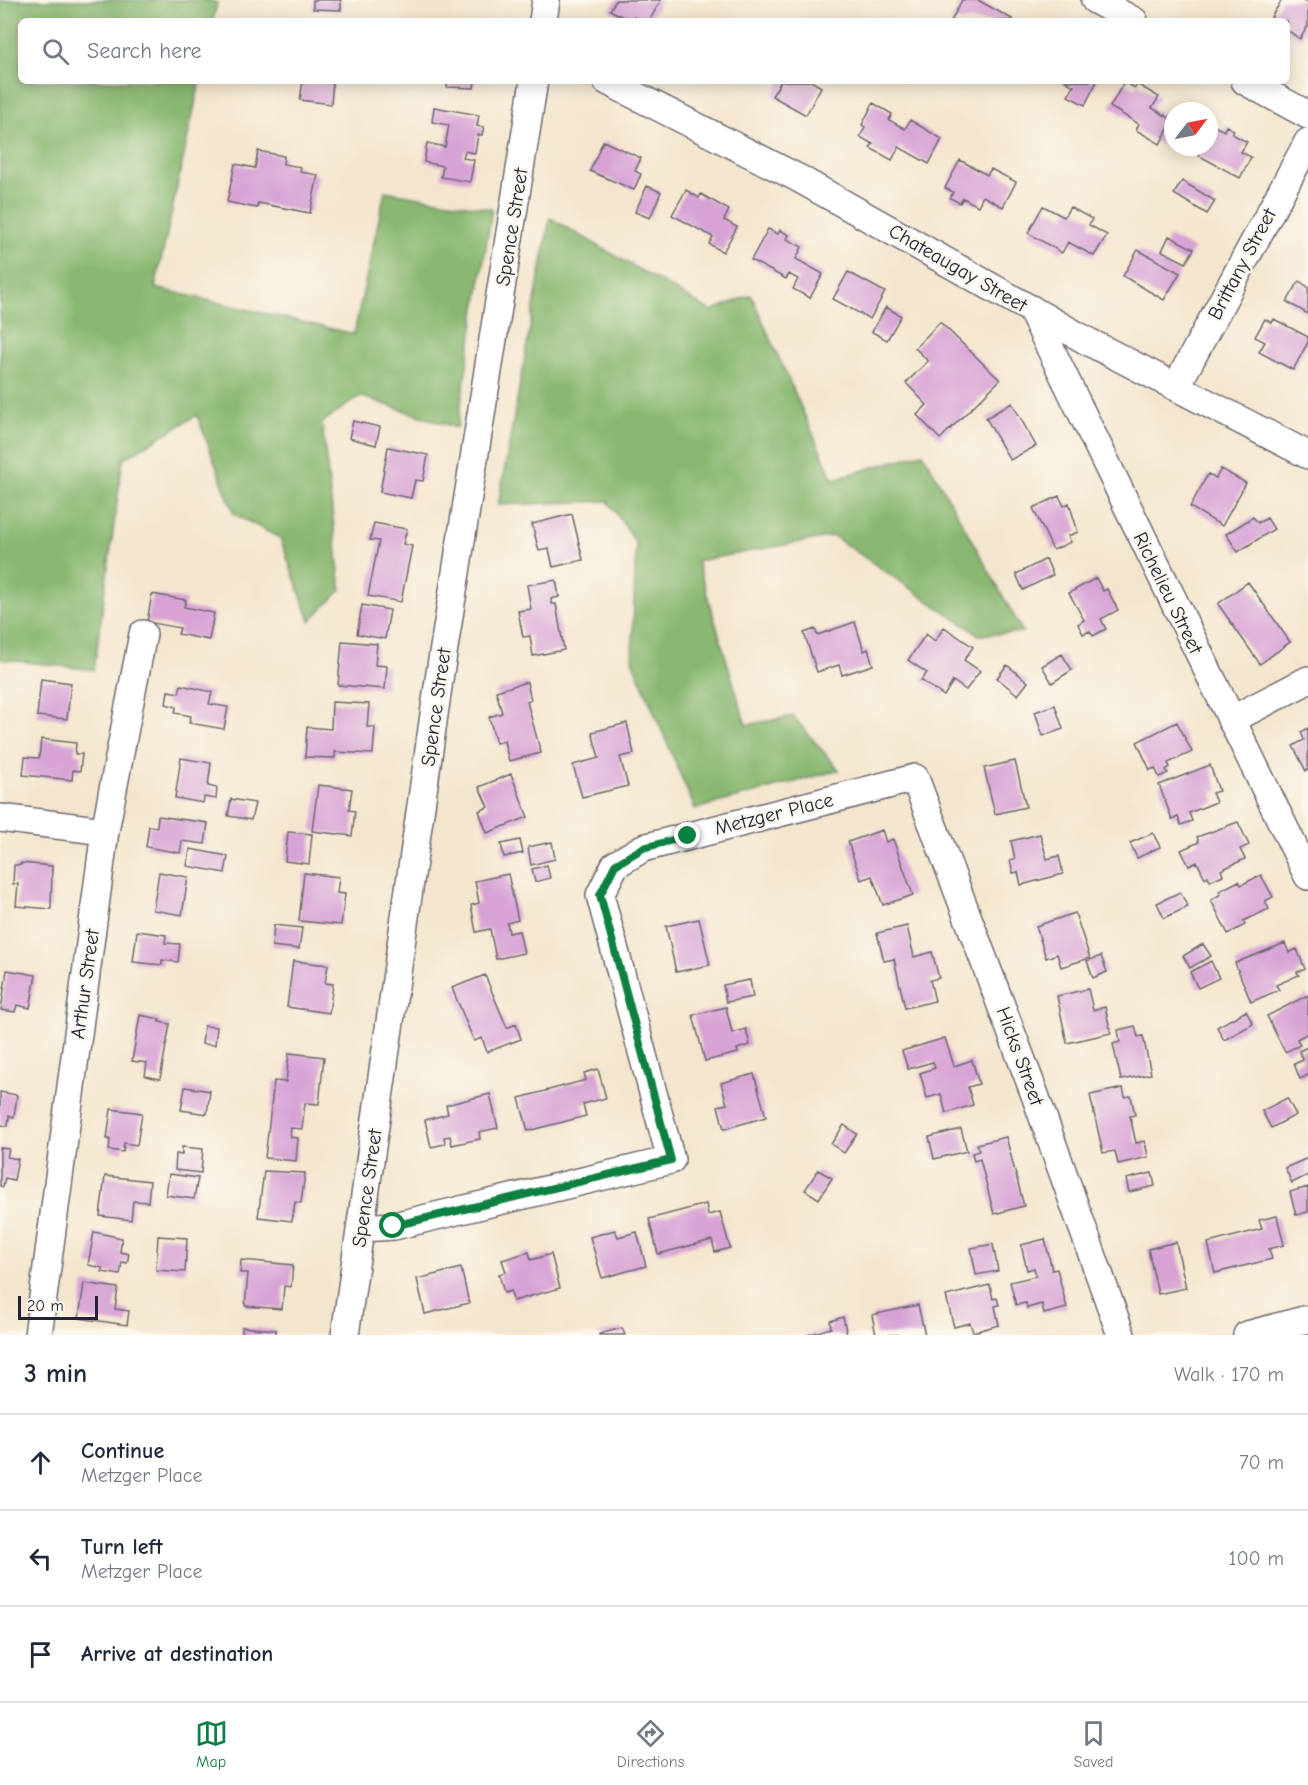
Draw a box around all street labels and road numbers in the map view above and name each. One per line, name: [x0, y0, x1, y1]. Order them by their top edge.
street label: Spence Street: [491, 165, 533, 288]
street label: Brittany Street: [1203, 203, 1282, 324]
street label: Chateaugay Street: [885, 219, 1032, 318]
street label: Richelieu Street: [1129, 528, 1208, 659]
street label: Spence Street: [416, 645, 456, 768]
street label: Metzger Place: [712, 788, 836, 840]
street label: Arthur Street: [66, 926, 104, 1041]
street label: Hicks Street: [992, 1003, 1049, 1110]
street label: Spence Street: [347, 1126, 387, 1249]

